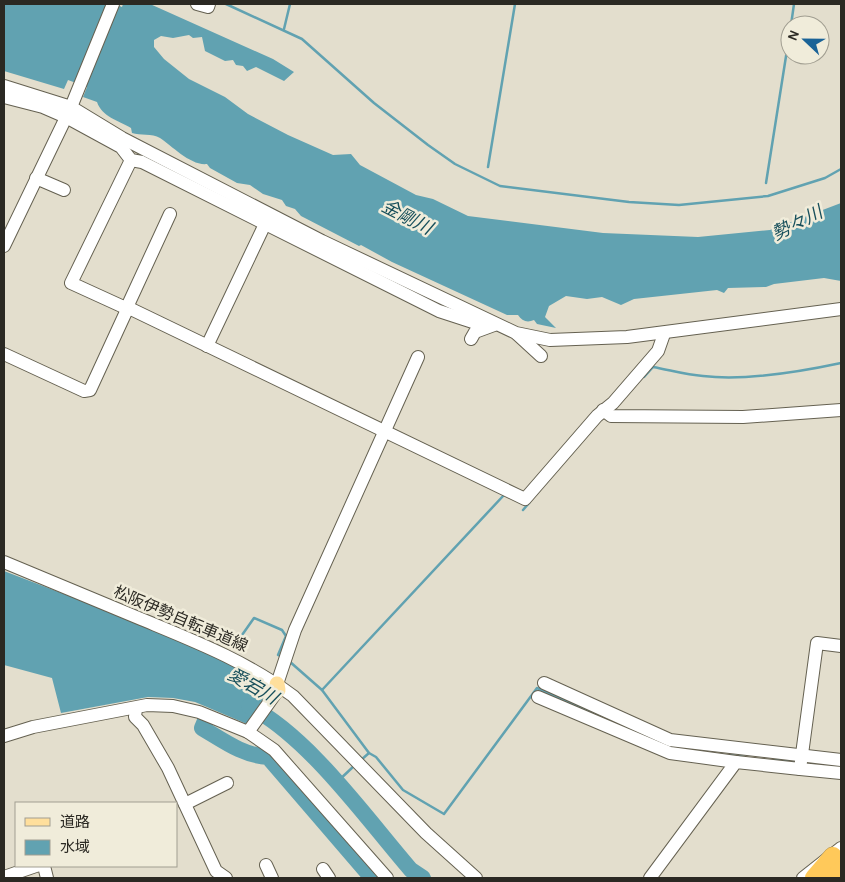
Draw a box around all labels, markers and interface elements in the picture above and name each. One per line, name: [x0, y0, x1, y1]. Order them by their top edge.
north arrow: [780, 15, 830, 65]
text: N: [784, 27, 803, 43]
water label: 金剛川: [378, 195, 438, 240]
water label: 勢々川: [768, 200, 828, 245]
street label: 松阪伊勢自転車道線: [111, 582, 251, 655]
water label: 愛宕川: [224, 663, 284, 710]
legend: [15, 802, 178, 867]
text: 道路: [60, 813, 90, 831]
text: 水域: [60, 838, 90, 856]

